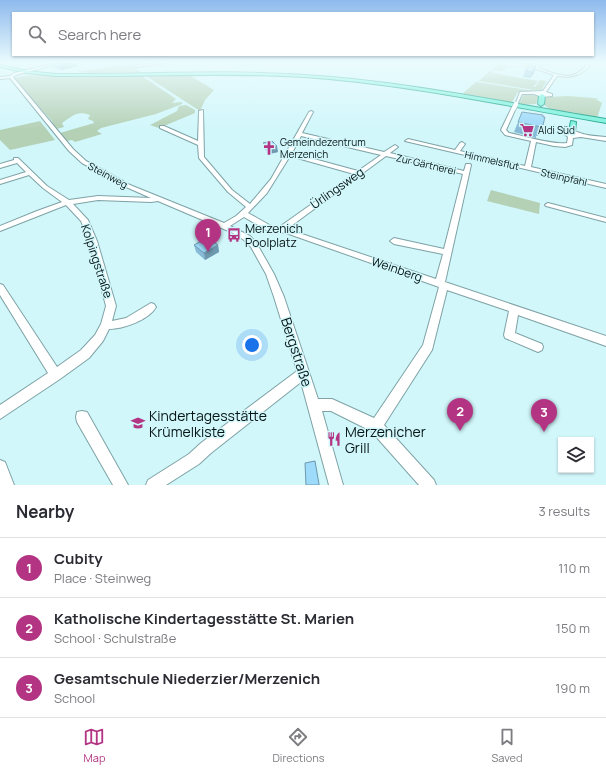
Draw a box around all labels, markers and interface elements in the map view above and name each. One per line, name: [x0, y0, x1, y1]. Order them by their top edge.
search box: [12, 12, 594, 56]
icon: search: [26, 23, 48, 45]
text: Search here: [58, 24, 141, 45]
supermarket icon: Aldi Süd: [519, 122, 535, 138]
place label: Aldi Süd: [538, 123, 575, 137]
place label: Gemeindezentrum Merzenich: [280, 135, 366, 161]
church icon: Gemeindezentrum Merzenich: [261, 140, 277, 156]
street label: Himmelsflut: [463, 147, 521, 173]
street label: Zur Gärtnerei: [395, 150, 457, 178]
street label: Steinweg: [86, 159, 130, 191]
street label: Ürlingsweg: [307, 163, 367, 213]
street label: Steinpfahl: [539, 165, 589, 189]
pin: 1: [195, 219, 221, 252]
place label: Merzenich Poolplatz: [245, 220, 303, 251]
street label: Kolpingstraße: [77, 222, 117, 300]
bus stop icon: Merzenich Poolplatz: [226, 227, 242, 243]
street label: Weinberg: [369, 252, 425, 286]
street label: Bergstraße: [277, 315, 317, 389]
your location: [242, 335, 262, 355]
pin: 2: [447, 398, 473, 431]
pin: 3: [531, 399, 557, 432]
place label: Kindertagesstätte Krümelkiste: [149, 406, 267, 441]
school or university icon: Kindertagesstätte Krümelkiste: [130, 415, 146, 431]
place label: Merzenicher Grill: [345, 422, 426, 457]
restaurant icon: Merzenicher Grill: [326, 431, 342, 447]
map controls: [558, 437, 594, 473]
button: layers: [558, 437, 594, 473]
text: Nearby: [16, 500, 74, 523]
text: 3 results: [538, 502, 590, 520]
text: Cubity: [54, 548, 103, 569]
text: 1: [26, 559, 32, 577]
text: 110 m: [558, 559, 590, 577]
text: Place · Steinweg: [54, 569, 151, 587]
text: Katholische Kindertagesstätte St. Marien: [54, 608, 354, 629]
text: 2: [25, 619, 33, 637]
text: 150 m: [556, 619, 590, 637]
text: School · Schulstraße: [54, 629, 176, 647]
text: Gesamtschule Niederzier/Merzenich: [54, 668, 320, 689]
text: 3: [25, 679, 33, 697]
text: 190 m: [555, 679, 590, 697]
text: School: [54, 689, 95, 707]
tab: Map: [83, 726, 105, 765]
tab: Directions: [272, 726, 325, 765]
tab: Saved: [492, 726, 523, 765]

